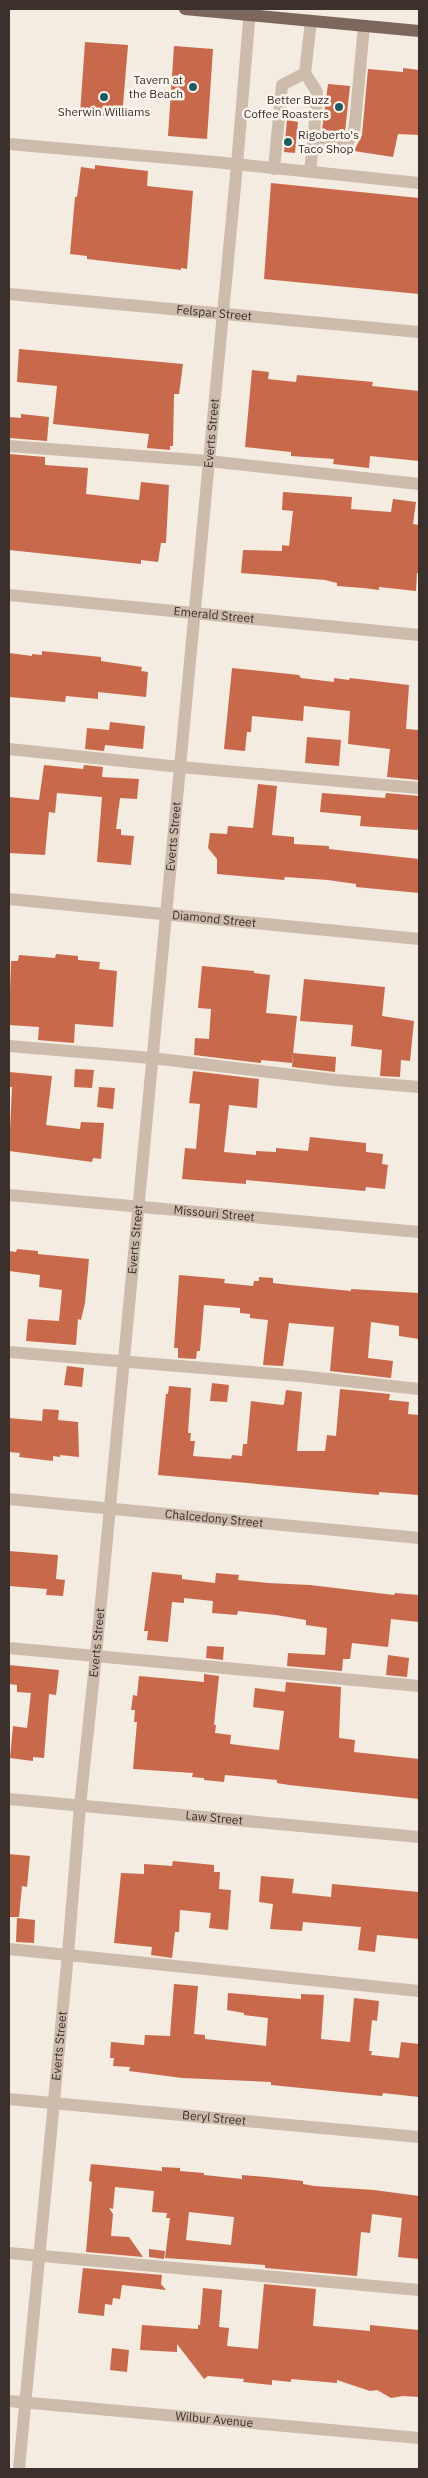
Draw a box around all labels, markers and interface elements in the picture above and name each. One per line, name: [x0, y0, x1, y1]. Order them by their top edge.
place label: Tavern at the Beach: [129, 72, 183, 101]
marker: Tavern at the Beach: [187, 81, 199, 93]
marker: Sherwin Williams: [98, 91, 110, 103]
place label: Better Buzz Coffee Roasters: [244, 92, 329, 121]
marker: Better Buzz Coffee Roasters: [333, 101, 345, 113]
place label: Sherwin Williams: [58, 104, 150, 119]
place label: Rigoberto's Taco Shop: [298, 127, 359, 156]
marker: Rigoberto's Taco Shop: [282, 136, 294, 148]
street label: Felspar Street: [176, 302, 253, 323]
street label: Everts Street: [200, 398, 222, 468]
street label: Emerald Street: [173, 603, 255, 626]
street label: Everts Street: [162, 801, 184, 872]
street label: Diamond Street: [171, 907, 257, 930]
street label: Missouri Street: [173, 1202, 255, 1224]
street label: Everts Street: [124, 1204, 146, 1275]
street label: Chalcedony Street: [164, 1506, 264, 1530]
street label: Everts Street: [86, 1607, 107, 1678]
street label: Law Street: [185, 1807, 243, 1828]
street label: Everts Street: [48, 2010, 70, 2081]
street label: Beryl Street: [182, 2107, 247, 2128]
street label: Wilbur Avenue: [175, 2408, 254, 2430]

